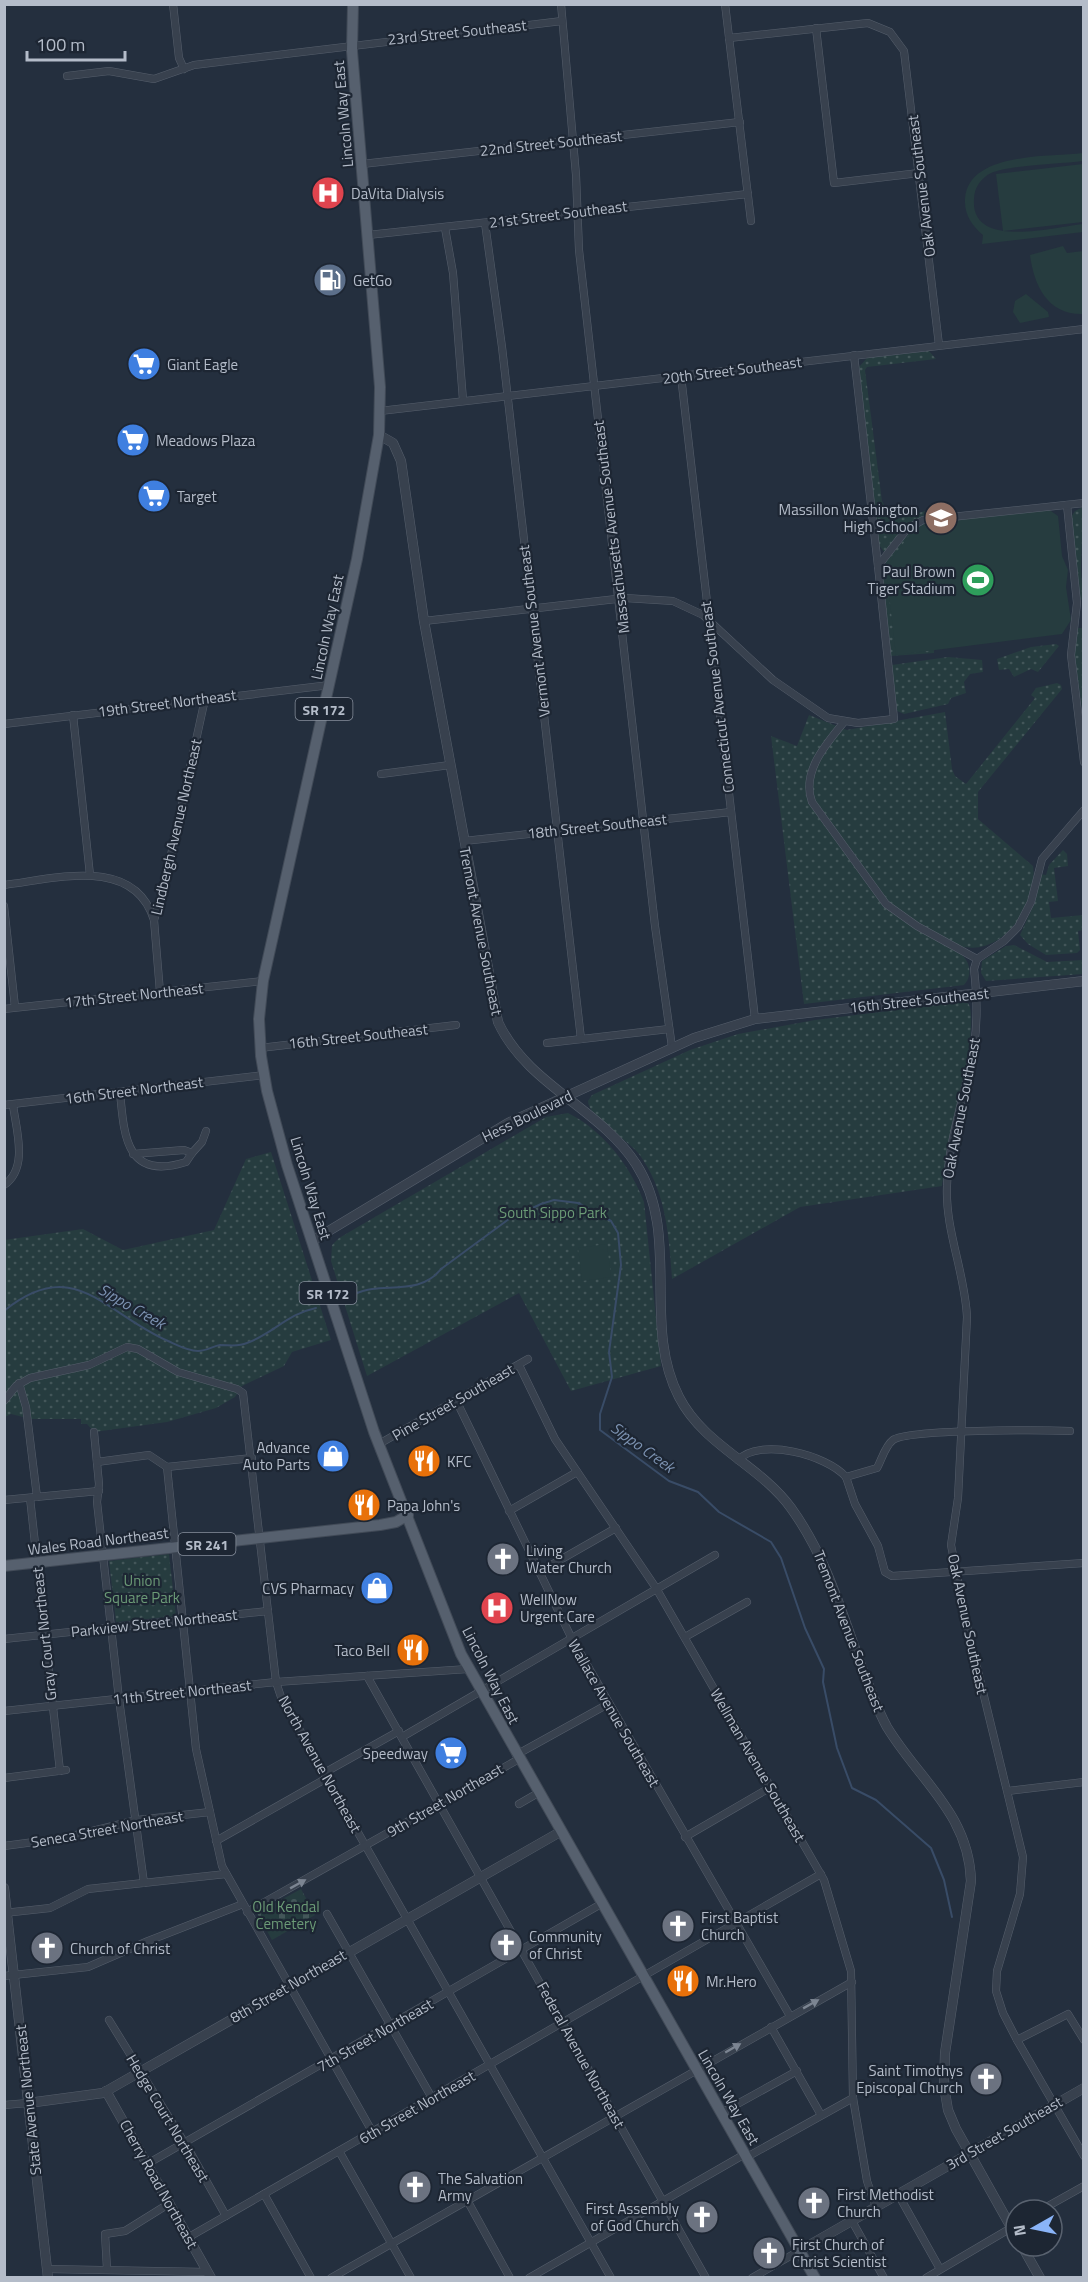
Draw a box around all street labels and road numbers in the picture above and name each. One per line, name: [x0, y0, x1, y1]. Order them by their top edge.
street label: 23rd Street Southeast: [386, 13, 528, 51]
street label: Lincoln Way East: [327, 59, 359, 168]
street label: Oak Avenue Southeast: [901, 113, 941, 258]
street label: 22nd Street Southeast: [479, 124, 624, 162]
street label: 21st Street Southeast: [488, 194, 629, 234]
street label: 20th Street Southeast: [661, 350, 804, 390]
street label: Massachusetts Avenue Southeast: [586, 419, 635, 635]
street label: Vermont Avenue Southeast: [512, 543, 556, 718]
street label: Lincoln Way East: [305, 572, 350, 682]
street label: Connecticut Avenue Southeast: [694, 599, 740, 794]
street label: 19th Street Northeast: [97, 683, 238, 723]
road number: SR 172: [296, 698, 352, 720]
street label: Lindbergh Avenue Northeast: [145, 736, 208, 917]
street label: 18th Street Southeast: [526, 807, 669, 845]
street label: Tremont Avenue Southeast: [453, 845, 509, 1018]
street label: 17th Street Northeast: [64, 976, 205, 1014]
street label: 16th Street Southeast: [848, 981, 991, 1019]
street label: 16th Street Southeast: [287, 1017, 430, 1055]
street label: Oak Avenue Southeast: [936, 1035, 986, 1180]
street label: 16th Street Northeast: [64, 1070, 205, 1110]
street label: Hess Boulevard: [478, 1084, 576, 1148]
street label: Lincoln Way East: [284, 1134, 338, 1243]
road number: SR 172: [300, 1282, 356, 1304]
street label: Pine Street Southeast: [388, 1357, 519, 1446]
street label: Wales Road Northeast: [26, 1521, 170, 1561]
road number: SR 241: [178, 1533, 236, 1555]
street label: Tremont Avenue Southeast: [808, 1547, 891, 1716]
street label: Oak Avenue Southeast: [942, 1552, 994, 1697]
street label: Gray Court Northeast: [25, 1565, 62, 1702]
street label: Parkview Street Northeast: [70, 1603, 239, 1643]
street label: Lincoln Way East: [457, 1622, 526, 1728]
street label: Wallace Avenue Southeast: [562, 1635, 666, 1792]
street label: 11th Street Northeast: [112, 1673, 253, 1711]
street label: Wellman Avenue Southeast: [705, 1684, 812, 1847]
street label: North Avenue Northeast: [273, 1691, 368, 1837]
street label: 9th Street Northeast: [383, 1757, 508, 1843]
street label: Seneca Street Northeast: [29, 1804, 186, 1854]
street label: 8th Street Northeast: [226, 1943, 351, 2029]
street label: Federal Avenue Northeast: [531, 1978, 631, 2133]
street label: 7th Street Northeast: [313, 1992, 438, 2078]
street label: State Avenue Northeast: [9, 2023, 47, 2176]
street label: Lincoln Way East: [692, 2045, 766, 2150]
street label: Hedge Court Northeast: [121, 2050, 216, 2187]
street label: 6th Street Northeast: [355, 2064, 480, 2150]
street label: 3rd Street Southeast: [941, 2090, 1067, 2176]
street label: Cherry Road Northeast: [114, 2115, 204, 2253]

